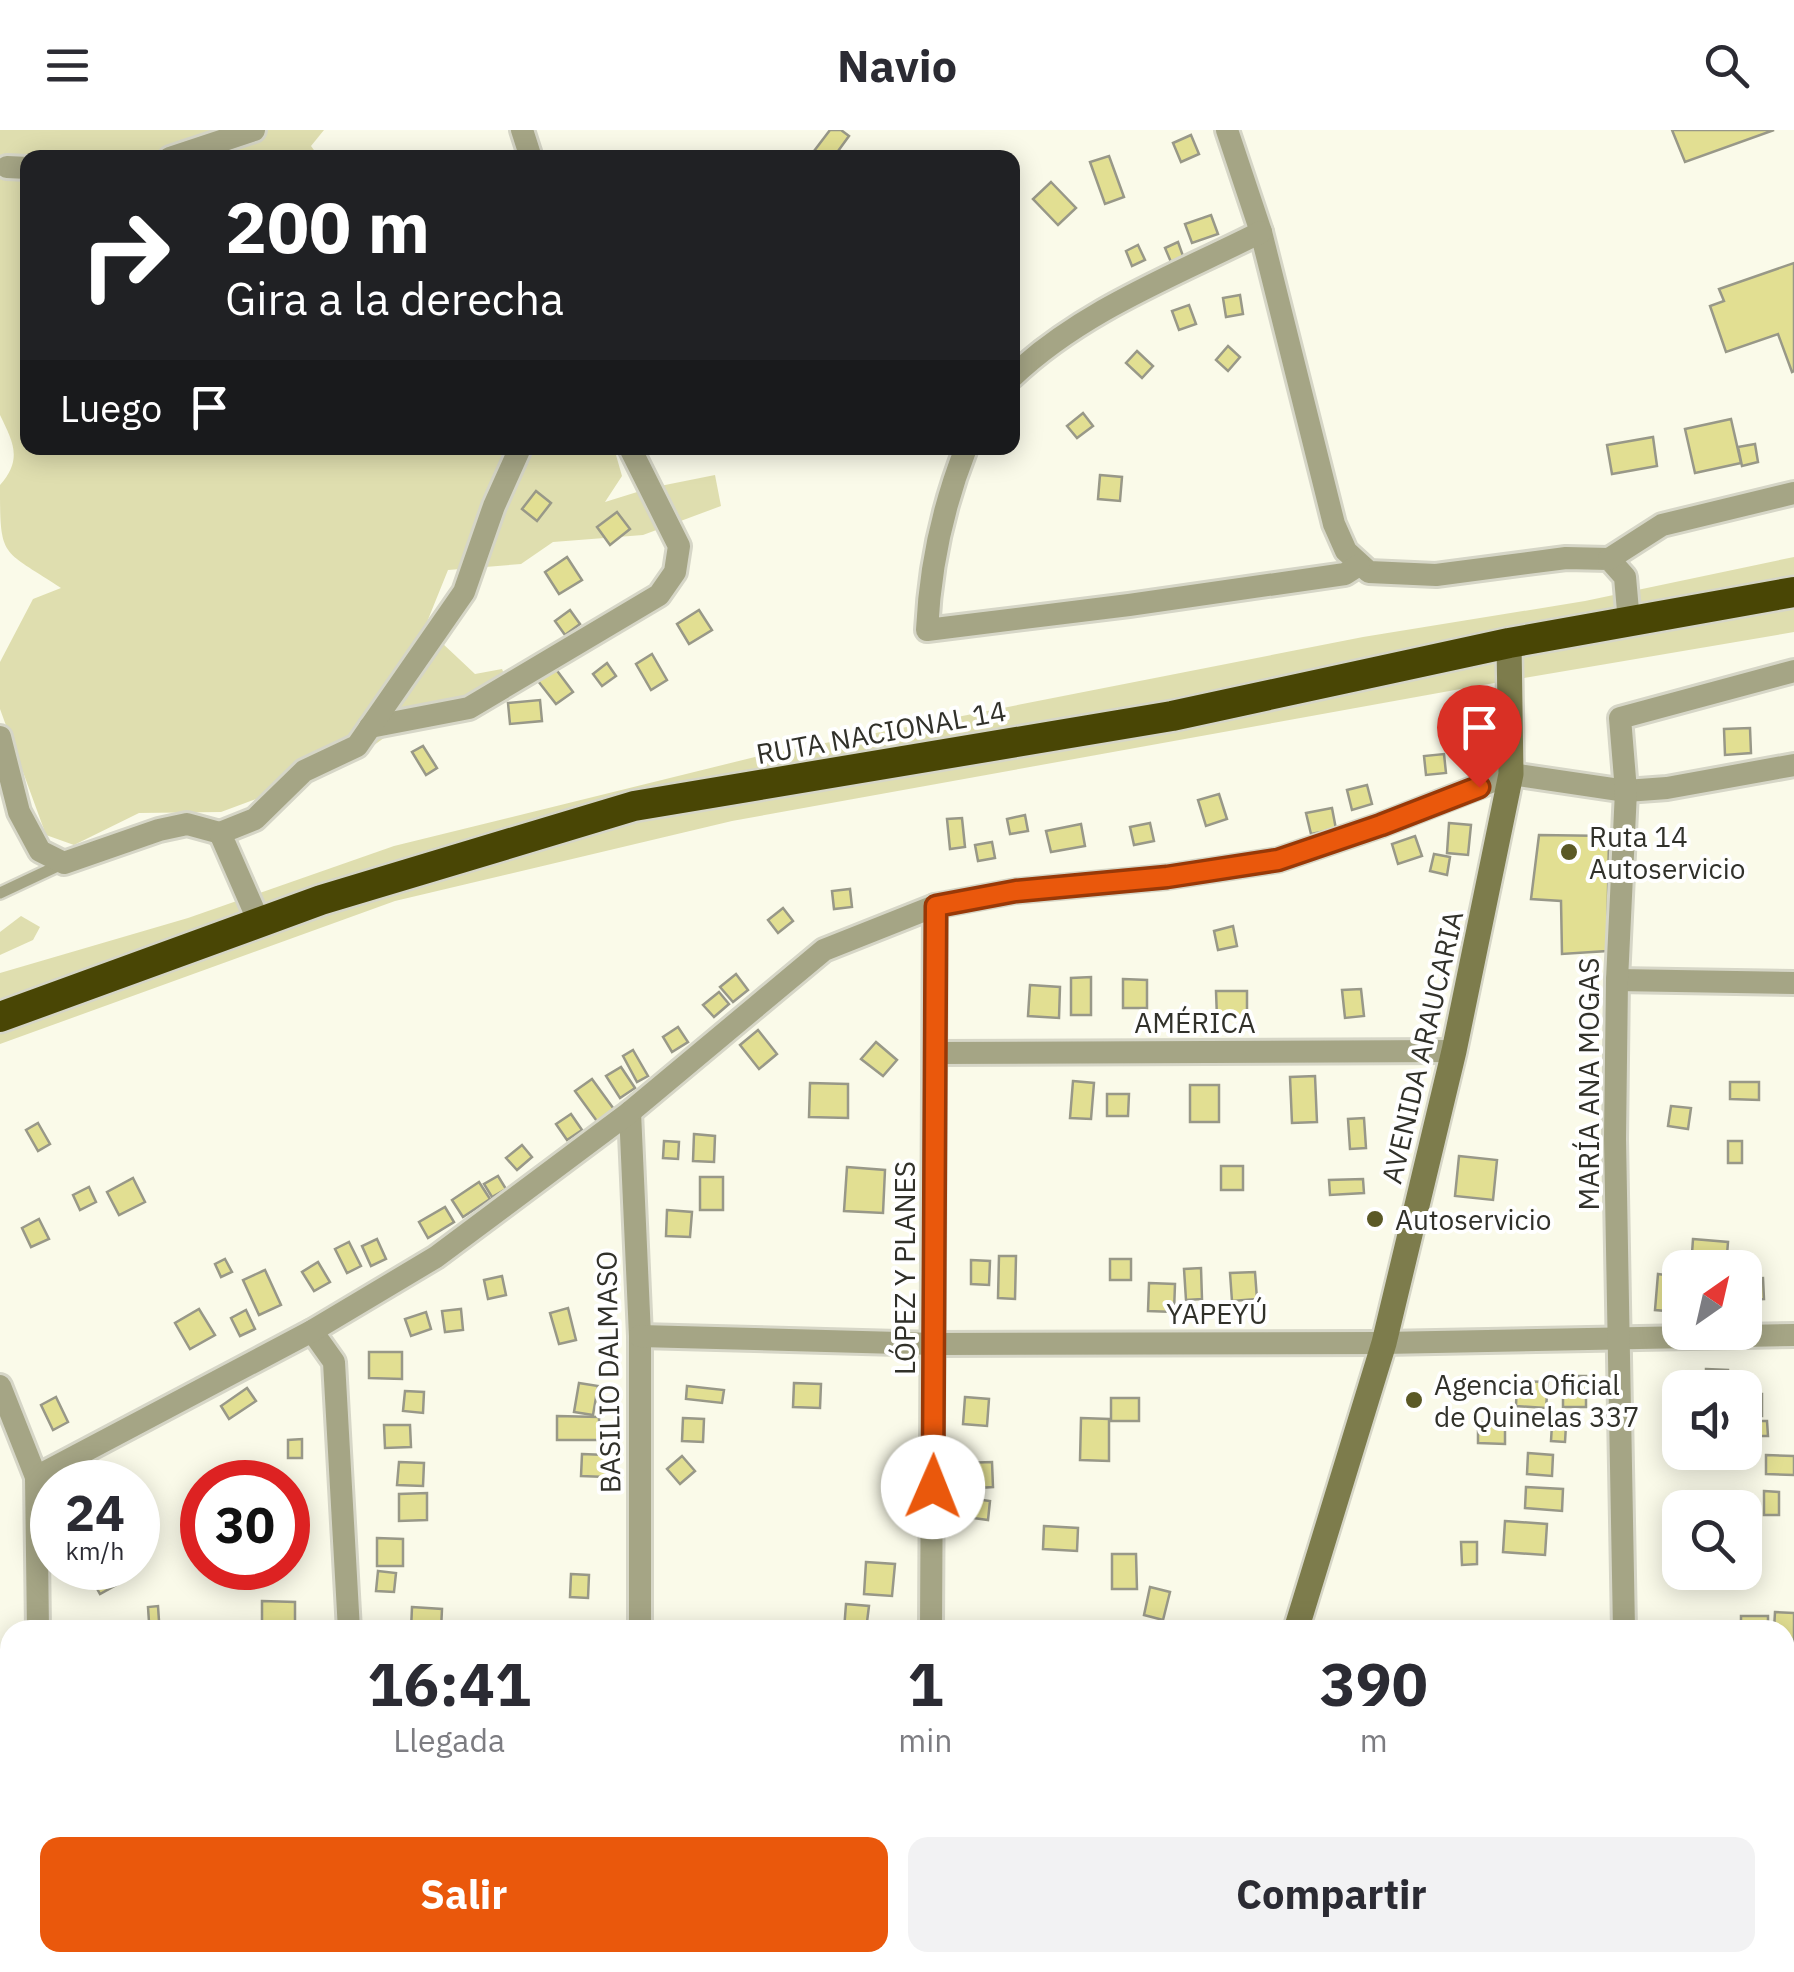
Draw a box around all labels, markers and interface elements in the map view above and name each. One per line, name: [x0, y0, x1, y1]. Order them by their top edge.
text: Navio: [837, 36, 957, 94]
icon: menu: [40, 38, 95, 93]
icon: search: [1699, 38, 1754, 93]
text: 200 m: [225, 181, 430, 272]
icon: right: [60, 190, 190, 320]
text: Gira a la derecha: [225, 269, 564, 327]
icon: arrive: [182, 380, 237, 435]
text: Luego: [60, 383, 162, 432]
pin: [1437, 685, 1522, 788]
street label: RUTA NACIONAL 14: [753, 692, 1009, 772]
icon: arrive: [1452, 700, 1507, 755]
place label: Ruta 14 Autoservicio: [1589, 818, 1745, 887]
marker: Ruta 14 Autoservicio: [1558, 841, 1580, 863]
street label: AVENIDA ARAUCARIA: [1373, 907, 1471, 1187]
street label: MARÍA ANA MOGAS: [1570, 958, 1607, 1210]
street label: AMÉRICA: [1134, 1004, 1256, 1041]
street label: LÓPEZ Y PLANES: [886, 1161, 923, 1375]
place label: Autoservicio: [1395, 1201, 1551, 1238]
marker: Autoservicio: [1364, 1208, 1386, 1230]
north arrow: [1662, 1250, 1762, 1350]
map controls: [1662, 1250, 1762, 1590]
street label: BASILIO DALMASO: [587, 1251, 629, 1493]
street label: YAPEYÚ: [1166, 1295, 1268, 1332]
place label: Agencia Oficial de Quinelas 337: [1434, 1366, 1639, 1435]
button: sound: [1662, 1370, 1762, 1470]
marker: Agencia Oficial de Quinelas 337: [1403, 1389, 1425, 1411]
position arrow: [881, 1435, 985, 1539]
speed limit sign: 30: [180, 1460, 310, 1590]
text: 24: [65, 1480, 125, 1545]
button: search: [1662, 1490, 1762, 1590]
text: km/h: [66, 1534, 124, 1567]
text: 16:41: [367, 1644, 531, 1723]
text: 1: [907, 1644, 943, 1723]
text: 390: [1320, 1644, 1428, 1723]
text: Llegada: [393, 1719, 505, 1761]
text: min: [898, 1719, 952, 1761]
text: m: [1360, 1719, 1388, 1761]
button: Salir: [40, 1837, 888, 1952]
button: Compartir: [908, 1837, 1755, 1952]

